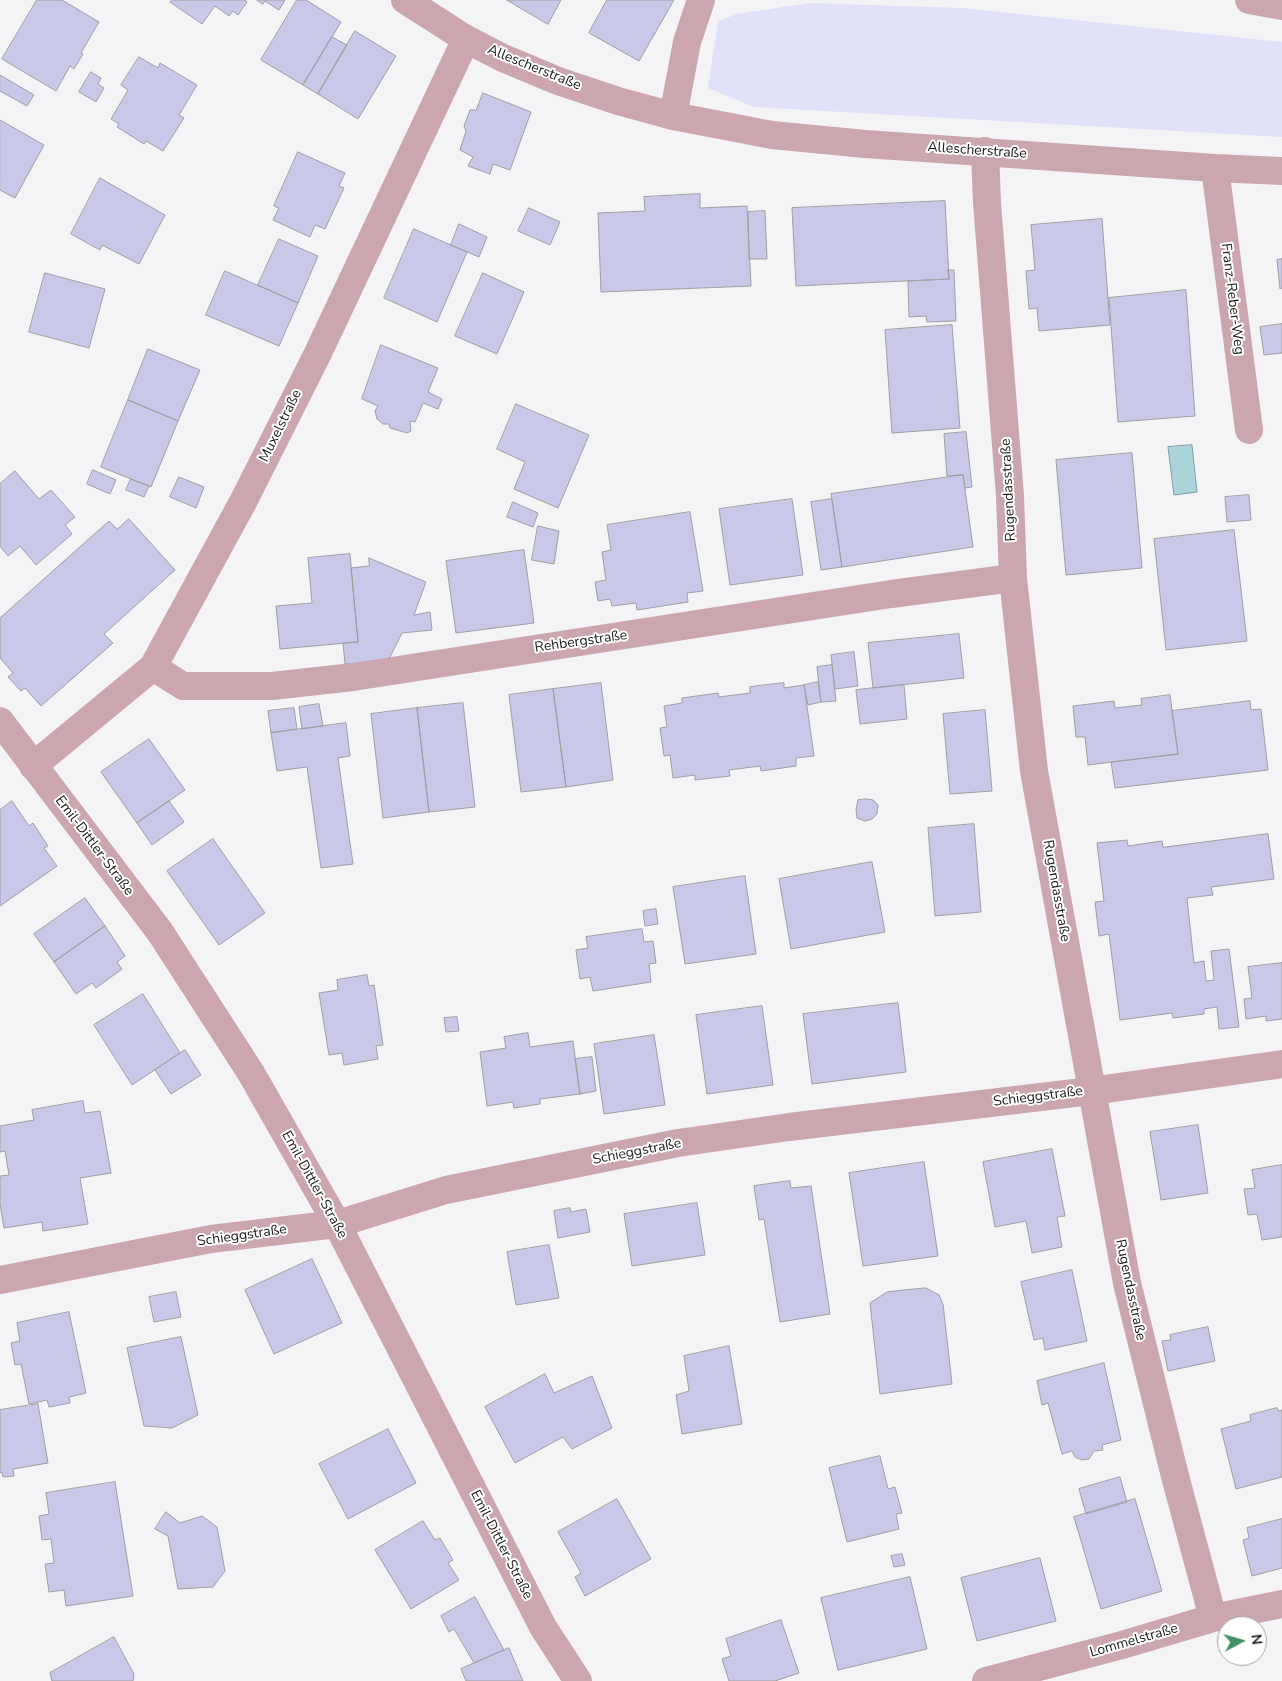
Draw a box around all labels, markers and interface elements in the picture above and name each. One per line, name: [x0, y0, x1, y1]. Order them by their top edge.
street label: Allescherstraße: [485, 42, 583, 94]
street label: Allescherstraße: [927, 139, 1027, 163]
street label: Franz-Reber-Weg: [1217, 242, 1247, 356]
street label: Muxelstraße: [256, 387, 306, 465]
street label: Rugendasstraße: [998, 438, 1020, 542]
street label: Rehbergstraße: [534, 627, 628, 657]
street label: Emil-Dittler-Straße: [51, 793, 137, 899]
street label: Rugendasstraße: [1039, 839, 1073, 943]
street label: Schieggstraße: [992, 1083, 1084, 1111]
street label: Emil-Dittler-Straße: [277, 1128, 351, 1242]
street label: Schieggstraße: [591, 1135, 683, 1169]
street label: Schieggstraße: [196, 1221, 288, 1251]
street label: Rugendasstraße: [1111, 1238, 1149, 1342]
street label: Emil-Dittler-Straße: [466, 1488, 536, 1602]
north arrow: [1217, 1616, 1267, 1666]
street label: Lommelstraße: [1088, 1620, 1180, 1662]
text: N: [1246, 1633, 1266, 1646]

